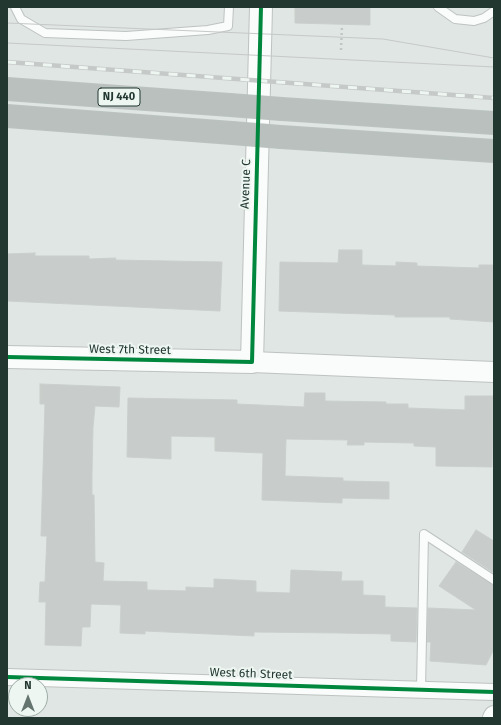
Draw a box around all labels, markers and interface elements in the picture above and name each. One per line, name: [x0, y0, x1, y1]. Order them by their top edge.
road number: NJ 440: [98, 88, 140, 106]
street label: Avenue C: [238, 159, 254, 209]
street label: West 7th Street: [89, 342, 171, 358]
street label: West 6th Street: [209, 665, 293, 683]
north arrow: [8, 677, 48, 717]
text: N: [24, 679, 32, 692]

